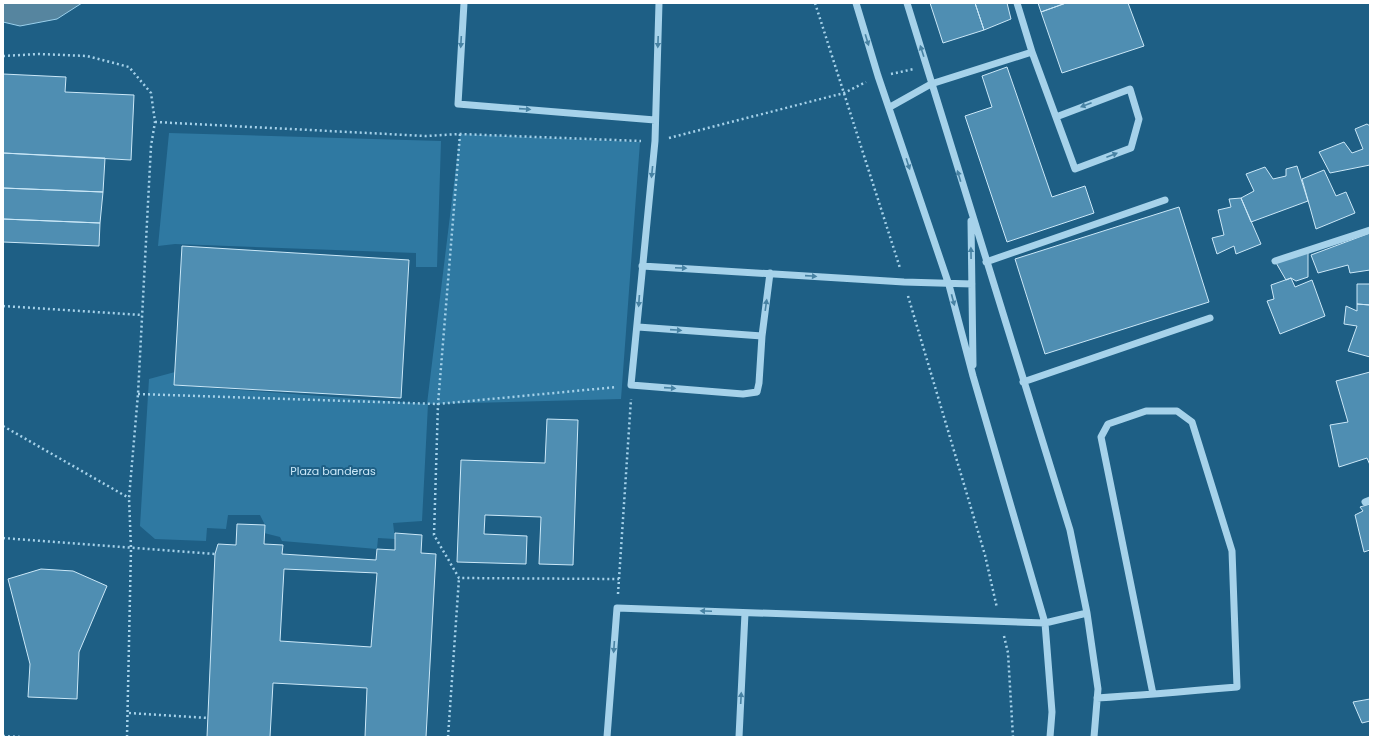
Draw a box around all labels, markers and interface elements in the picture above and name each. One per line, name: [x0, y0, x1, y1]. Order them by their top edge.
one-way arrow: [864, 35, 870, 47]
one-way arrow: [458, 36, 465, 48]
one-way arrow: [655, 36, 661, 49]
one-way arrow: [919, 45, 925, 57]
one-way arrow: [1079, 103, 1091, 109]
one-way arrow: [519, 106, 531, 113]
one-way arrow: [1106, 152, 1118, 158]
one-way arrow: [906, 158, 912, 170]
one-way arrow: [648, 166, 655, 178]
one-way arrow: [956, 169, 962, 181]
one-way arrow: [968, 246, 974, 259]
one-way arrow: [675, 264, 687, 271]
one-way arrow: [805, 272, 817, 279]
one-way arrow: [636, 295, 643, 307]
one-way arrow: [950, 295, 956, 307]
one-way arrow: [763, 299, 769, 311]
one-way arrow: [670, 327, 682, 334]
one-way arrow: [664, 385, 676, 392]
park label: Plaza banderas: [290, 463, 376, 479]
one-way arrow: [700, 608, 712, 615]
one-way arrow: [610, 641, 617, 653]
one-way arrow: [737, 692, 744, 704]

